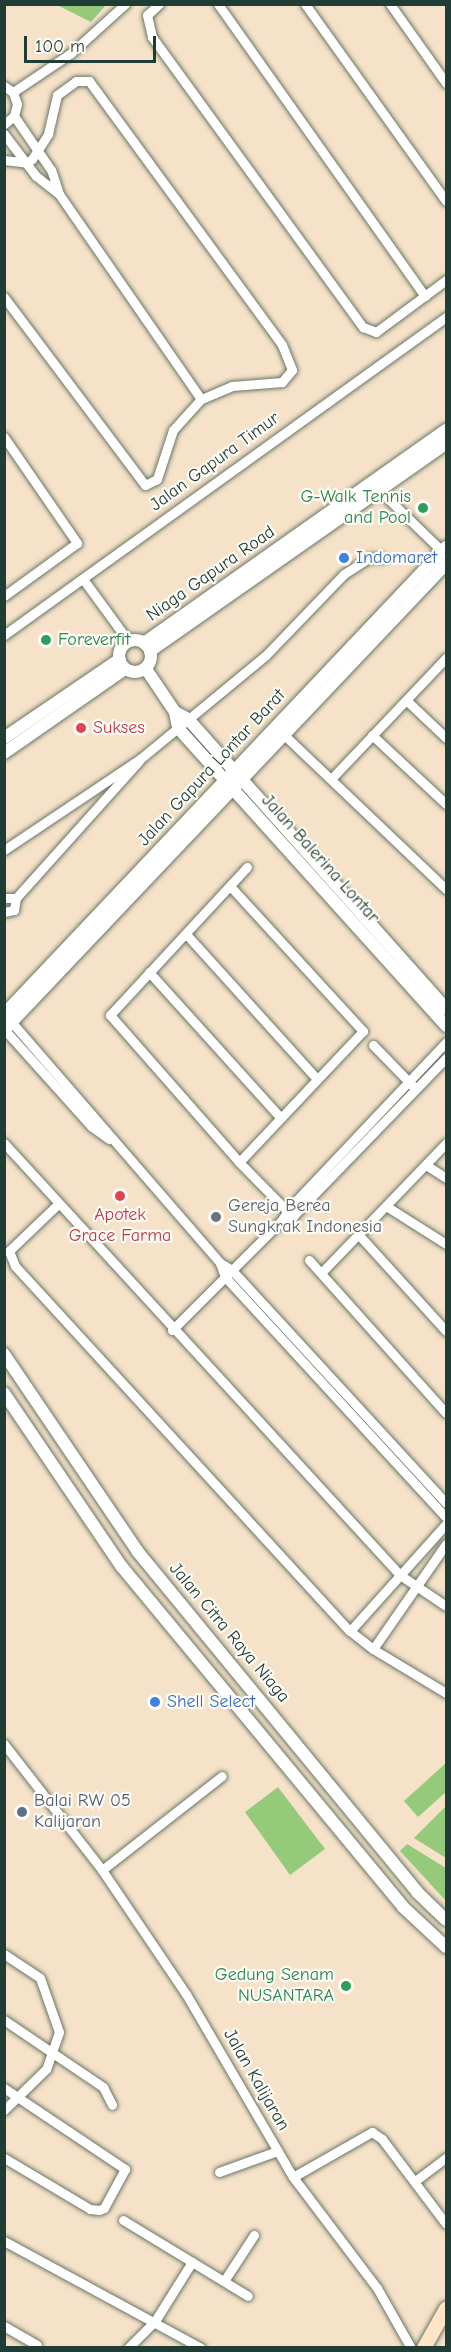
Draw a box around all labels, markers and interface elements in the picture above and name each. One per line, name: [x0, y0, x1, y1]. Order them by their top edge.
scale bar: [27, 24, 159, 62]
text: 100 m: [35, 36, 85, 57]
street label: Jalan Gapura Timur: [146, 408, 284, 516]
place label: G-Walk Tennis and Pool: [301, 487, 411, 530]
marker: G-Walk Tennis and Pool: [416, 501, 430, 515]
street label: Niaga Gapura Road: [143, 522, 279, 626]
place label: Indomaret: [356, 547, 437, 569]
marker: Indomaret: [337, 551, 351, 565]
place label: Foreverfit: [58, 629, 130, 651]
marker: Foreverfit: [39, 633, 53, 647]
street label: Jalan Gapura Lontar Barat: [134, 685, 290, 851]
place label: Sukses: [93, 717, 145, 739]
marker: Sukses: [74, 721, 88, 735]
street label: Jalan Balerina Lontar: [256, 790, 384, 928]
marker: Apotek Grace Farma: [113, 1189, 127, 1203]
place label: Gereja Berea Sungkrak Indonesia: [228, 1196, 382, 1238]
place label: Apotek Grace Farma: [69, 1205, 171, 1248]
marker: Gereja Berea Sungkrak Indonesia: [209, 1210, 223, 1224]
street label: Jalan Citra Raya Niaga: [164, 1559, 294, 1707]
place label: Shell Select: [167, 1691, 255, 1713]
marker: Shell Select: [148, 1695, 162, 1709]
place label: Balai RW 05 Kalijaran: [34, 1791, 131, 1834]
marker: Balai RW 05 Kalijaran: [15, 1805, 29, 1819]
place label: Gedung Senam NUSANTARA: [215, 1965, 334, 2008]
marker: Gedung Senam NUSANTARA: [339, 1979, 353, 1993]
street label: Jalan Kalijaran: [218, 2025, 294, 2135]

